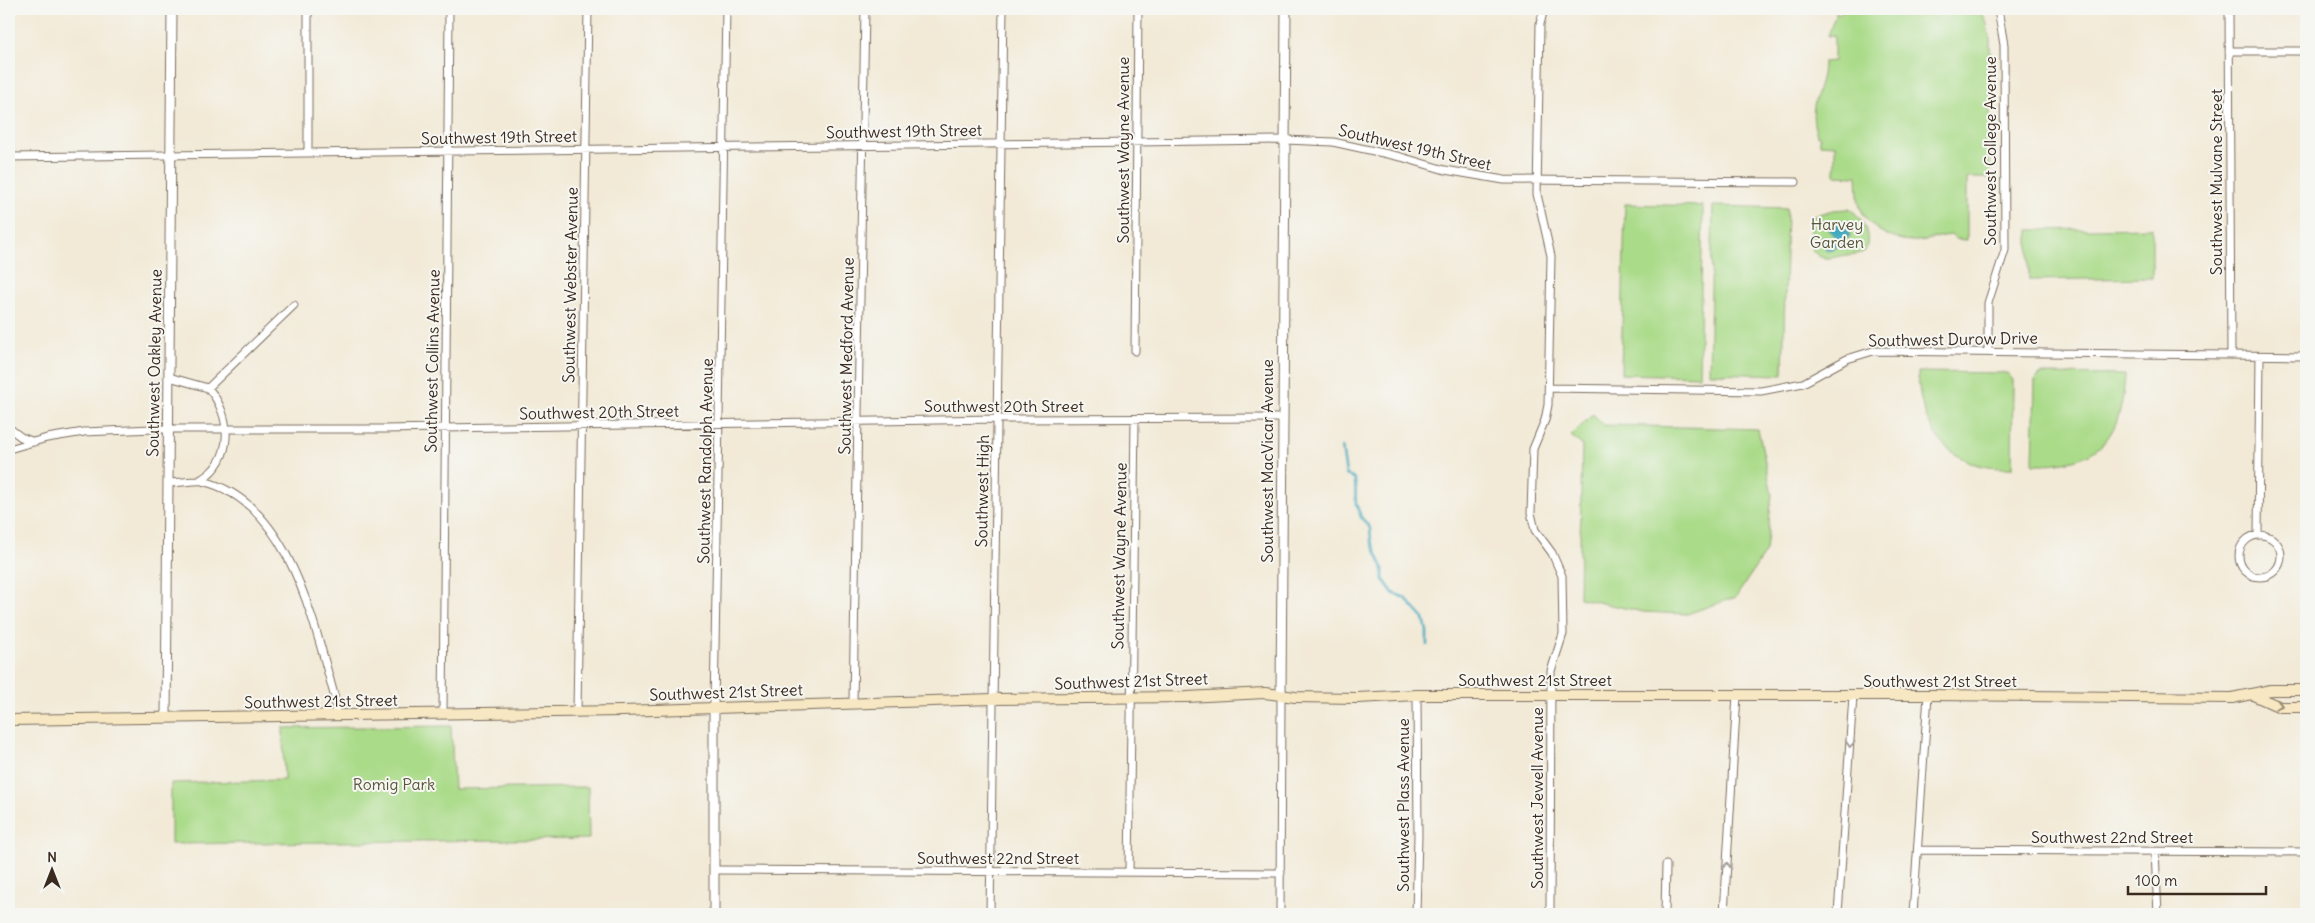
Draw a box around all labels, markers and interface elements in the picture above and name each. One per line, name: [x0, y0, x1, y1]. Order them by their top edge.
street label: Southwest College Avenue: [1980, 56, 2000, 246]
street label: Southwest Wayne Avenue: [1113, 57, 1133, 243]
street label: Southwest Mulvane Street: [2206, 88, 2226, 275]
street label: Southwest 19th Street: [826, 120, 983, 142]
street label: Southwest 19th Street: [1337, 120, 1494, 174]
street label: Southwest 19th Street: [421, 126, 578, 148]
street label: Southwest Webster Avenue: [558, 187, 582, 383]
park label: Harvey Garden: [1810, 214, 1864, 252]
street label: Southwest Medford Avenue: [834, 257, 858, 455]
street label: Southwest Oakley Avenue: [142, 269, 166, 457]
street label: Southwest Collins Avenue: [420, 269, 444, 453]
street label: Southwest Durow Drive: [1868, 328, 2038, 350]
street label: Southwest Randolph Avenue: [693, 358, 717, 564]
street label: Southwest MacVicar Avenue: [1257, 359, 1277, 563]
street label: Southwest 20th Street: [924, 396, 1085, 416]
street label: Southwest 20th Street: [519, 401, 680, 423]
street label: Southwest High: [971, 434, 993, 548]
street label: Southwest Wayne Avenue: [1107, 462, 1131, 650]
street label: Southwest 21st Street: [1054, 668, 1209, 694]
street label: Southwest 21st Street: [1458, 670, 1612, 690]
street label: Southwest 21st Street: [1863, 671, 2017, 691]
street label: Southwest 21st Street: [649, 679, 804, 705]
street label: Southwest 21st Street: [244, 690, 399, 712]
one-way arrow: [2274, 699, 2283, 710]
street label: Southwest Jewell Avenue: [1527, 707, 1547, 889]
street label: Southwest Plass Avenue: [1393, 718, 1413, 892]
one-way arrow: [1845, 741, 1856, 749]
park label: Romig Park: [353, 774, 435, 794]
street label: Southwest 22nd Street: [2031, 827, 2194, 847]
north arrow: [28, 846, 78, 896]
text: N: [47, 848, 57, 866]
street label: Southwest 22nd Street: [917, 848, 1080, 868]
one-way arrow: [1722, 861, 1733, 869]
scale bar: [2128, 863, 2265, 895]
text: 100 m: [2135, 871, 2177, 890]

